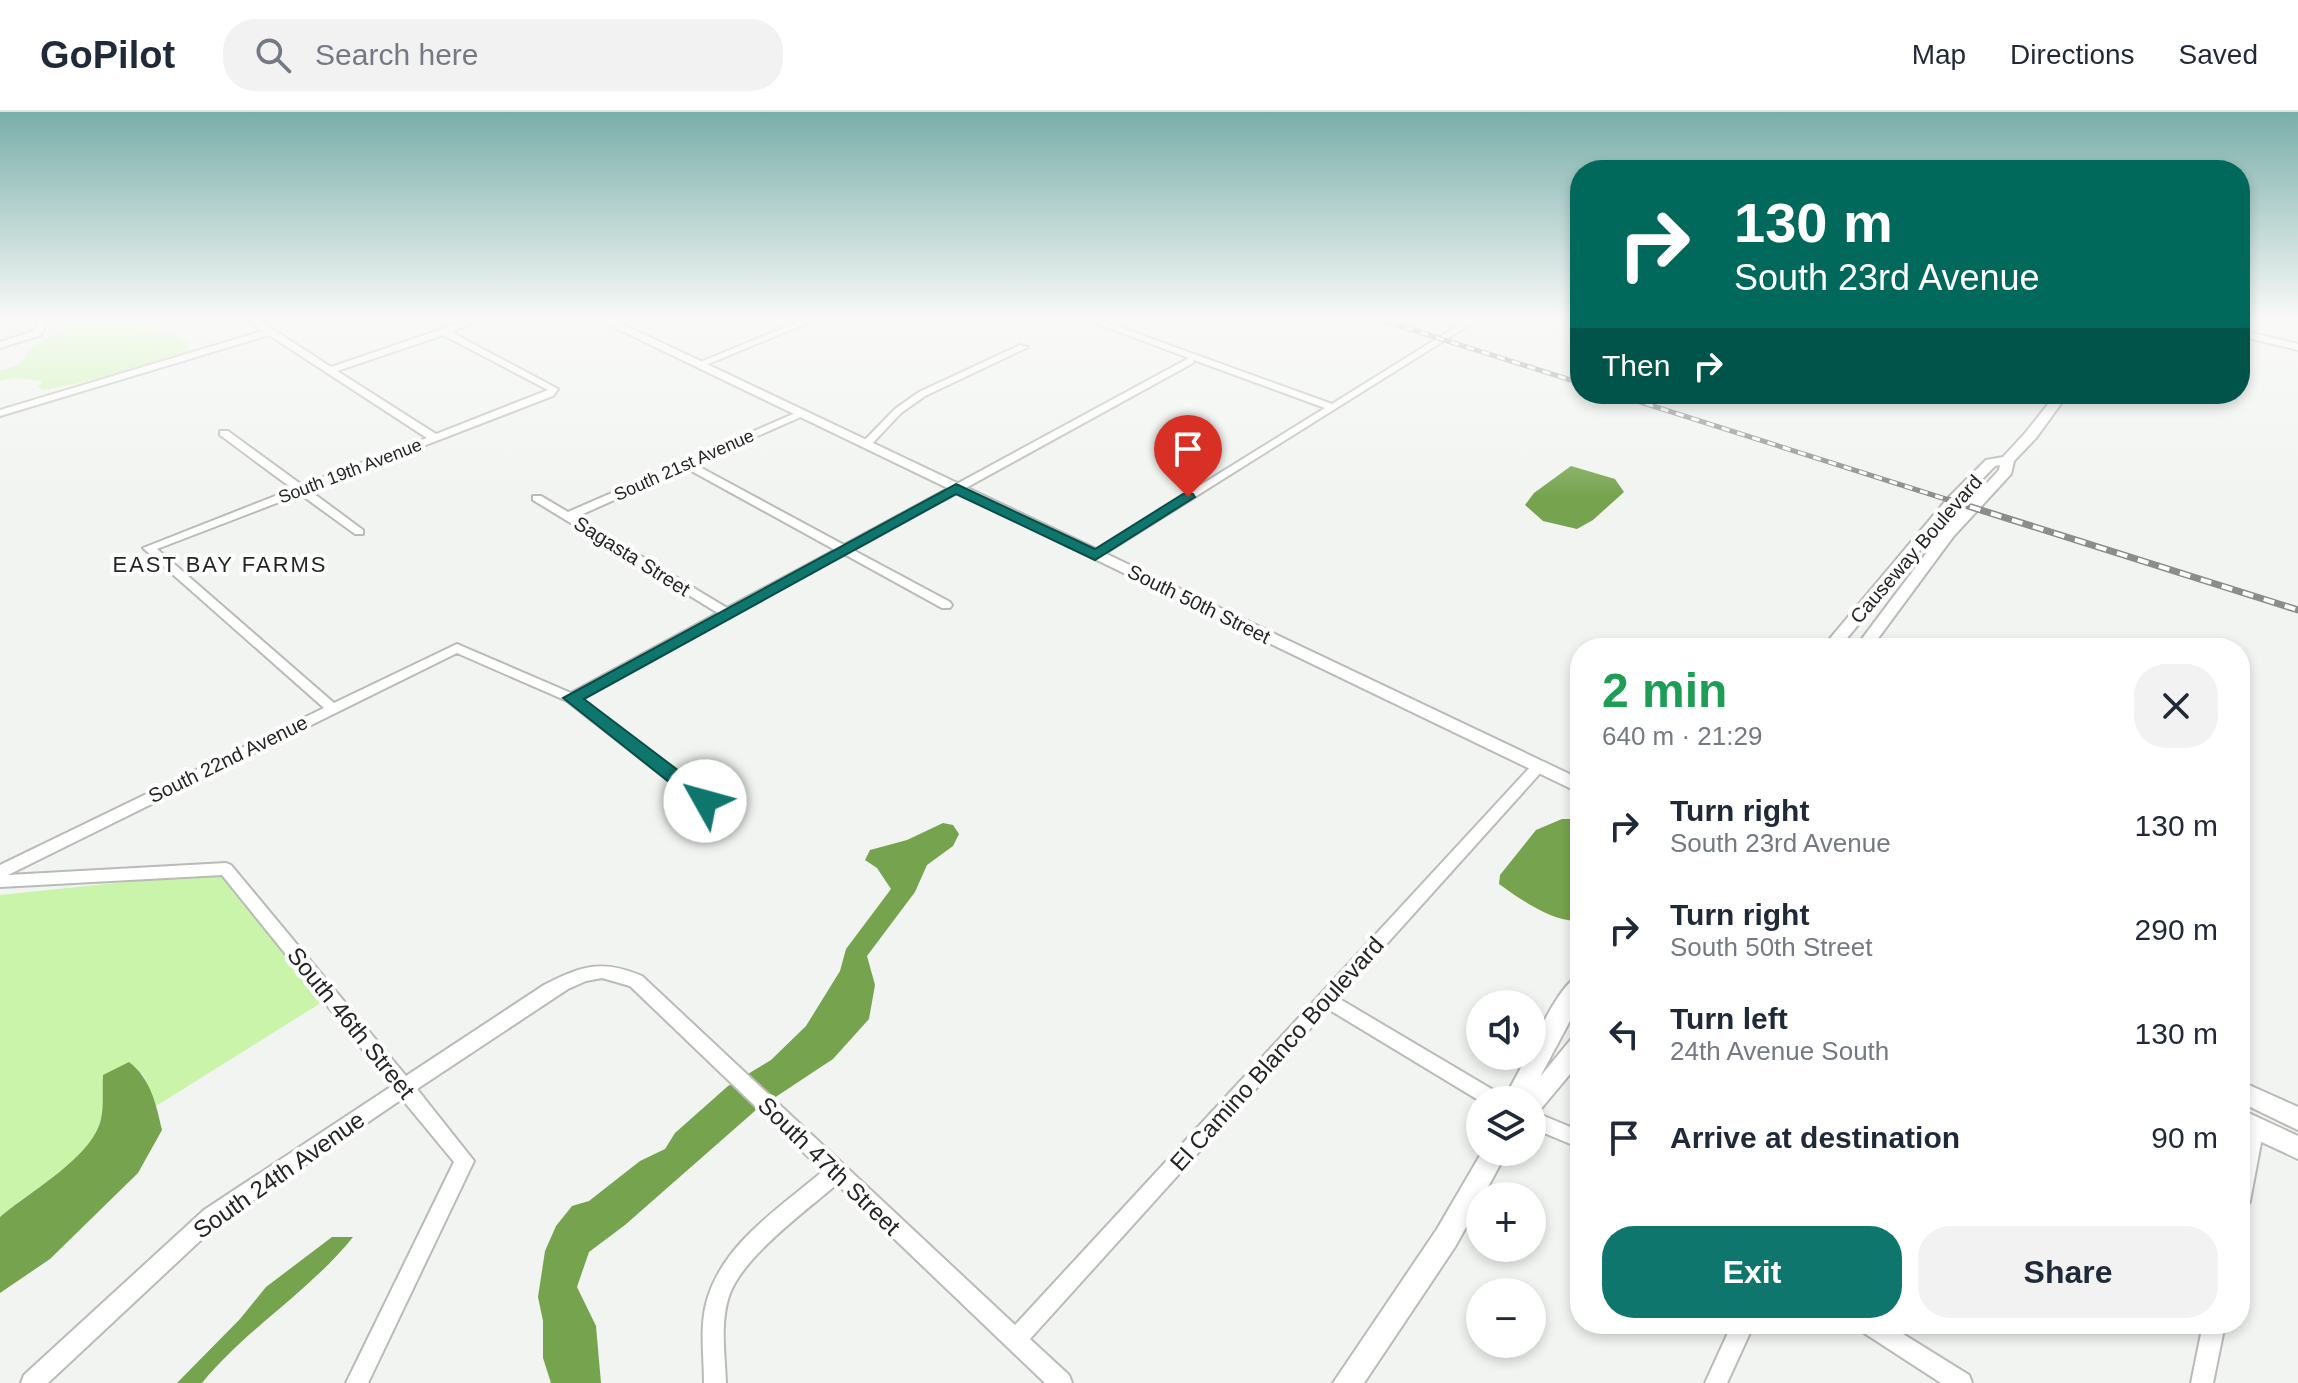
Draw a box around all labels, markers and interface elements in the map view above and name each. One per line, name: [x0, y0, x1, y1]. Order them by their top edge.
search box: [223, 19, 783, 91]
icon: search: [251, 33, 295, 77]
text: GoPilot: [40, 34, 175, 76]
text: Search here: [315, 38, 479, 71]
text: Map: [1912, 39, 1966, 70]
text: Directions: [2010, 39, 2135, 70]
text: Saved: [2179, 39, 2258, 70]
text: 130 m: [1734, 191, 1893, 254]
icon: right: [1602, 192, 1706, 296]
text: South 23rd Avenue: [1734, 257, 2040, 298]
icon: right: [1686, 344, 1730, 388]
text: Then: [1602, 349, 1670, 382]
pin: [1154, 415, 1222, 497]
street label: South 21st Avenue: [611, 425, 757, 505]
icon: arrive: [1166, 427, 1210, 471]
street label: South 19th Avenue: [276, 434, 424, 508]
street label: Causeway Boulevard: [1846, 470, 1986, 628]
street label: Sagasta Street: [570, 512, 694, 601]
district label: EAST BAY FARMS: [112, 552, 328, 577]
street label: South 50th Street: [1124, 560, 1274, 648]
text: 2 min: [1602, 664, 1727, 717]
button: close: [2134, 664, 2218, 748]
street label: South 22nd Avenue: [145, 711, 311, 807]
text: 640 m · 21:29: [1602, 721, 1762, 751]
position arrow: [663, 759, 747, 843]
text: Turn right: [1670, 794, 1809, 827]
icon: right: [1602, 804, 1646, 848]
text: 130 m: [2135, 809, 2218, 842]
text: South 23rd Avenue: [1670, 828, 1891, 858]
text: Turn right: [1670, 898, 1809, 931]
icon: right: [1602, 908, 1646, 952]
text: 290 m: [2135, 913, 2218, 946]
street label: El Camino Blanco Boulevard: [1164, 931, 1389, 1176]
text: South 50th Street: [1670, 932, 1872, 962]
street label: South 46th Street: [282, 942, 421, 1104]
map controls: [1466, 990, 1546, 1358]
button: sound: [1466, 990, 1546, 1070]
text: Turn left: [1670, 1002, 1788, 1035]
icon: left: [1602, 1012, 1646, 1056]
text: 130 m: [2135, 1017, 2218, 1050]
text: 24th Avenue South: [1670, 1036, 1889, 1066]
button: layers: [1466, 1086, 1546, 1166]
street label: South 47th Street: [753, 1091, 906, 1240]
street label: South 24th Avenue: [188, 1105, 369, 1244]
icon: arrive: [1602, 1116, 1646, 1160]
text: Arrive at destination: [1670, 1121, 1960, 1154]
text: 90 m: [2151, 1121, 2218, 1154]
button: +: [1466, 1182, 1546, 1262]
button: Exit: [1602, 1226, 1902, 1318]
button: Share: [1918, 1226, 2218, 1318]
button: −: [1466, 1278, 1546, 1358]

